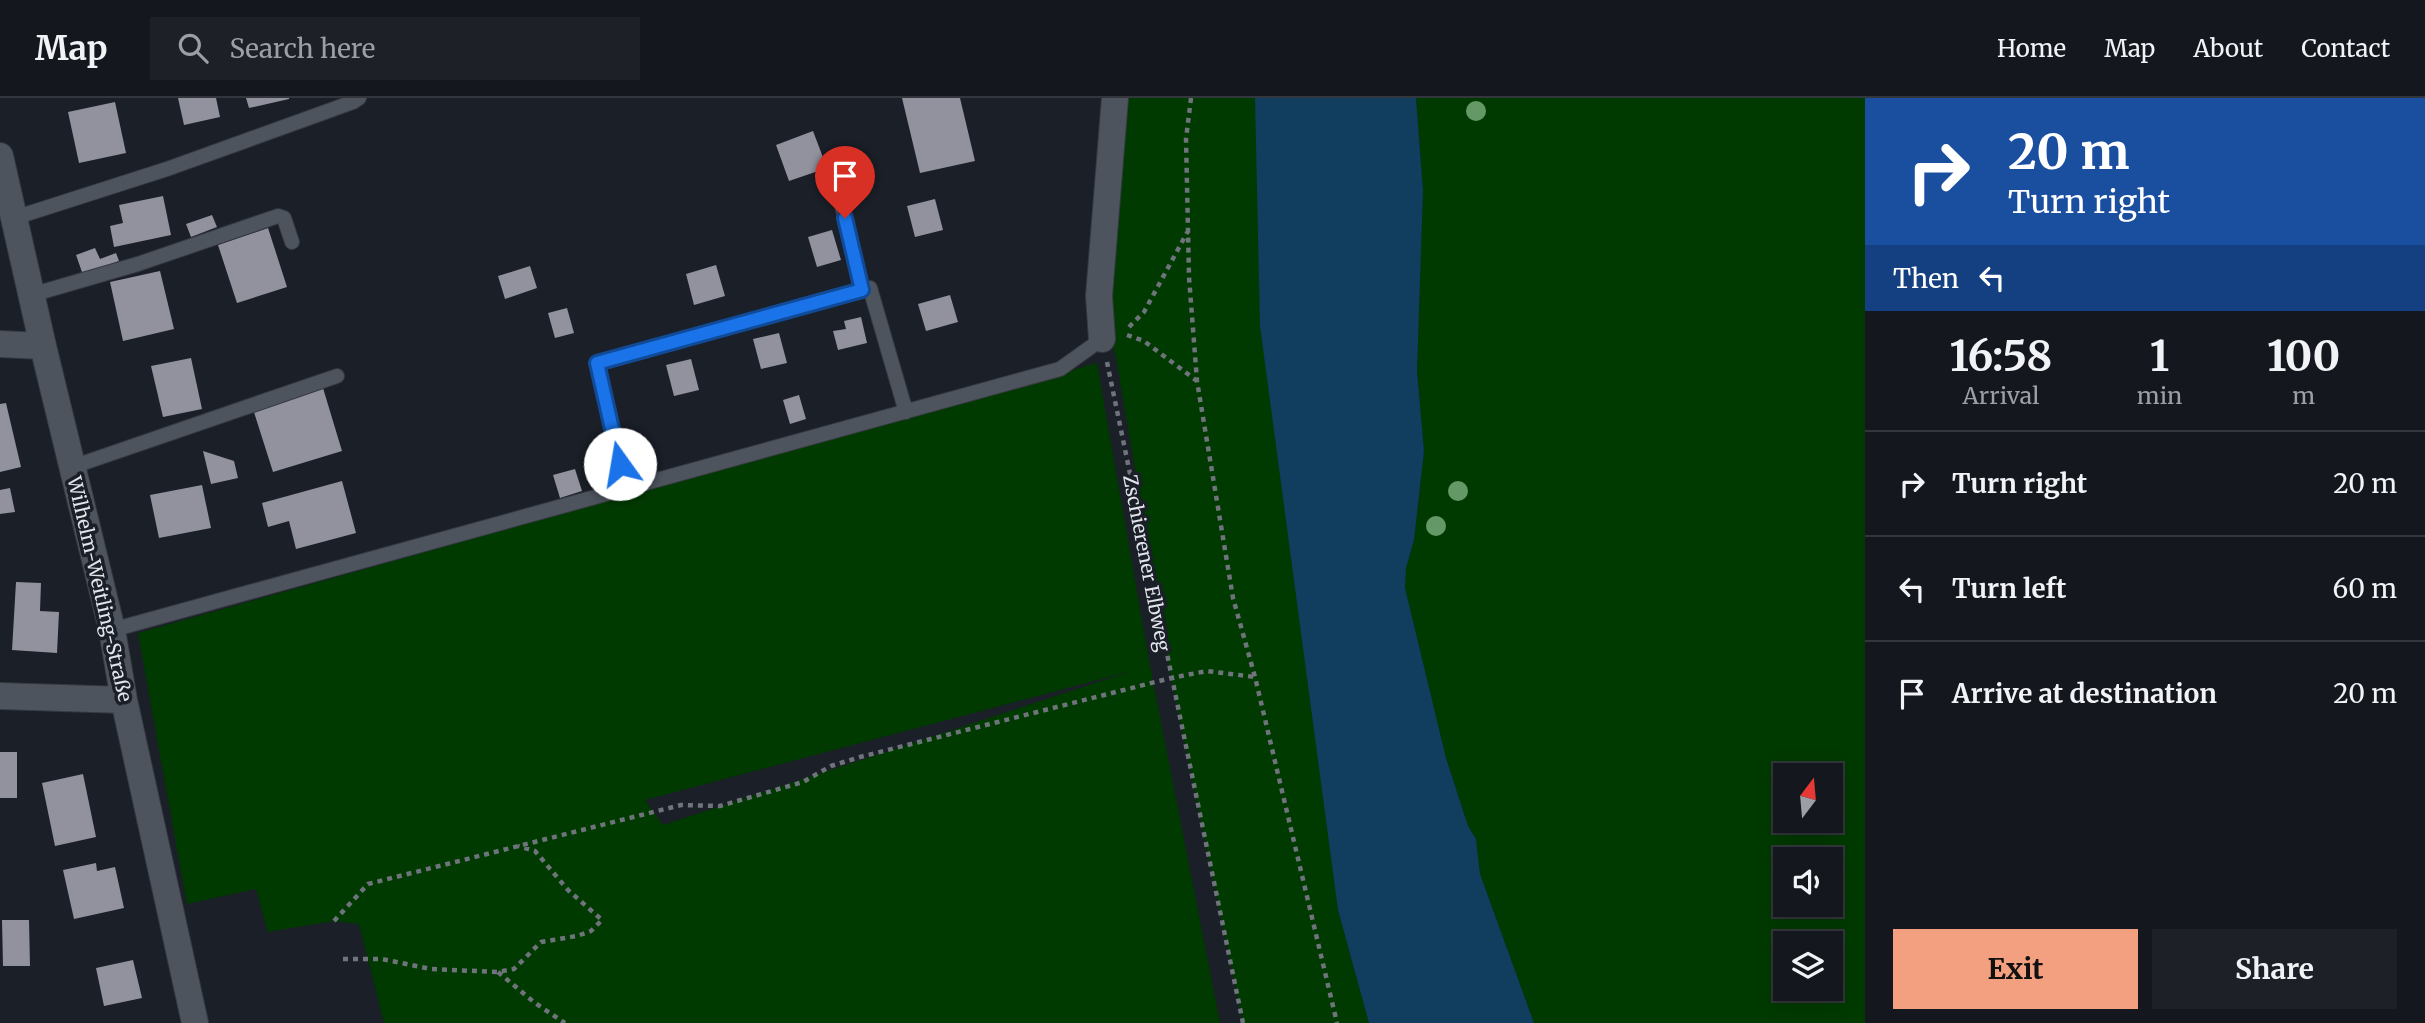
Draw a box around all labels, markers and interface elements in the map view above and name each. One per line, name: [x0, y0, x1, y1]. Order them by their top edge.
search box: [150, 17, 640, 80]
text: Map: [35, 28, 108, 69]
icon: search: [174, 29, 212, 67]
text: Search here: [230, 32, 375, 65]
text: Home: [1997, 33, 2066, 64]
text: Map: [2104, 33, 2155, 64]
text: About: [2193, 33, 2263, 64]
text: Contact: [2301, 33, 2390, 64]
text: 20 m: [2008, 121, 2129, 182]
icon: right: [1893, 126, 1984, 217]
pin: [815, 146, 875, 218]
icon: arrive: [826, 157, 864, 195]
text: Turn right: [2008, 182, 2170, 222]
icon: left: [1973, 259, 2011, 297]
text: Then: [1893, 262, 1959, 295]
text: 16:58: [1950, 330, 2052, 382]
text: 1: [2150, 330, 2169, 382]
text: 100: [2267, 330, 2340, 382]
text: Arrival: [1963, 381, 2039, 410]
text: min: [2137, 381, 2182, 410]
text: m: [2292, 381, 2315, 410]
position arrow: [583, 427, 657, 501]
icon: right: [1893, 465, 1931, 503]
text: Turn right: [1952, 467, 2087, 500]
text: 20 m: [2333, 467, 2397, 500]
street label: Zschierener Elbweg: [1118, 472, 1176, 654]
street label: Wilhelm-Weitling-Straße: [62, 473, 138, 704]
icon: left: [1893, 570, 1931, 608]
text: Turn left: [1952, 572, 2066, 605]
text: 60 m: [2333, 572, 2397, 605]
icon: arrive: [1893, 675, 1931, 713]
text: Arrive at destination: [1952, 677, 2217, 710]
text: 20 m: [2333, 677, 2397, 710]
north arrow: [1773, 763, 1843, 833]
map controls: [1773, 763, 1843, 1001]
button: sound: [1773, 847, 1843, 917]
button: Exit: [1893, 929, 2138, 1009]
button: Share: [2152, 929, 2397, 1009]
button: layers: [1773, 931, 1843, 1001]

